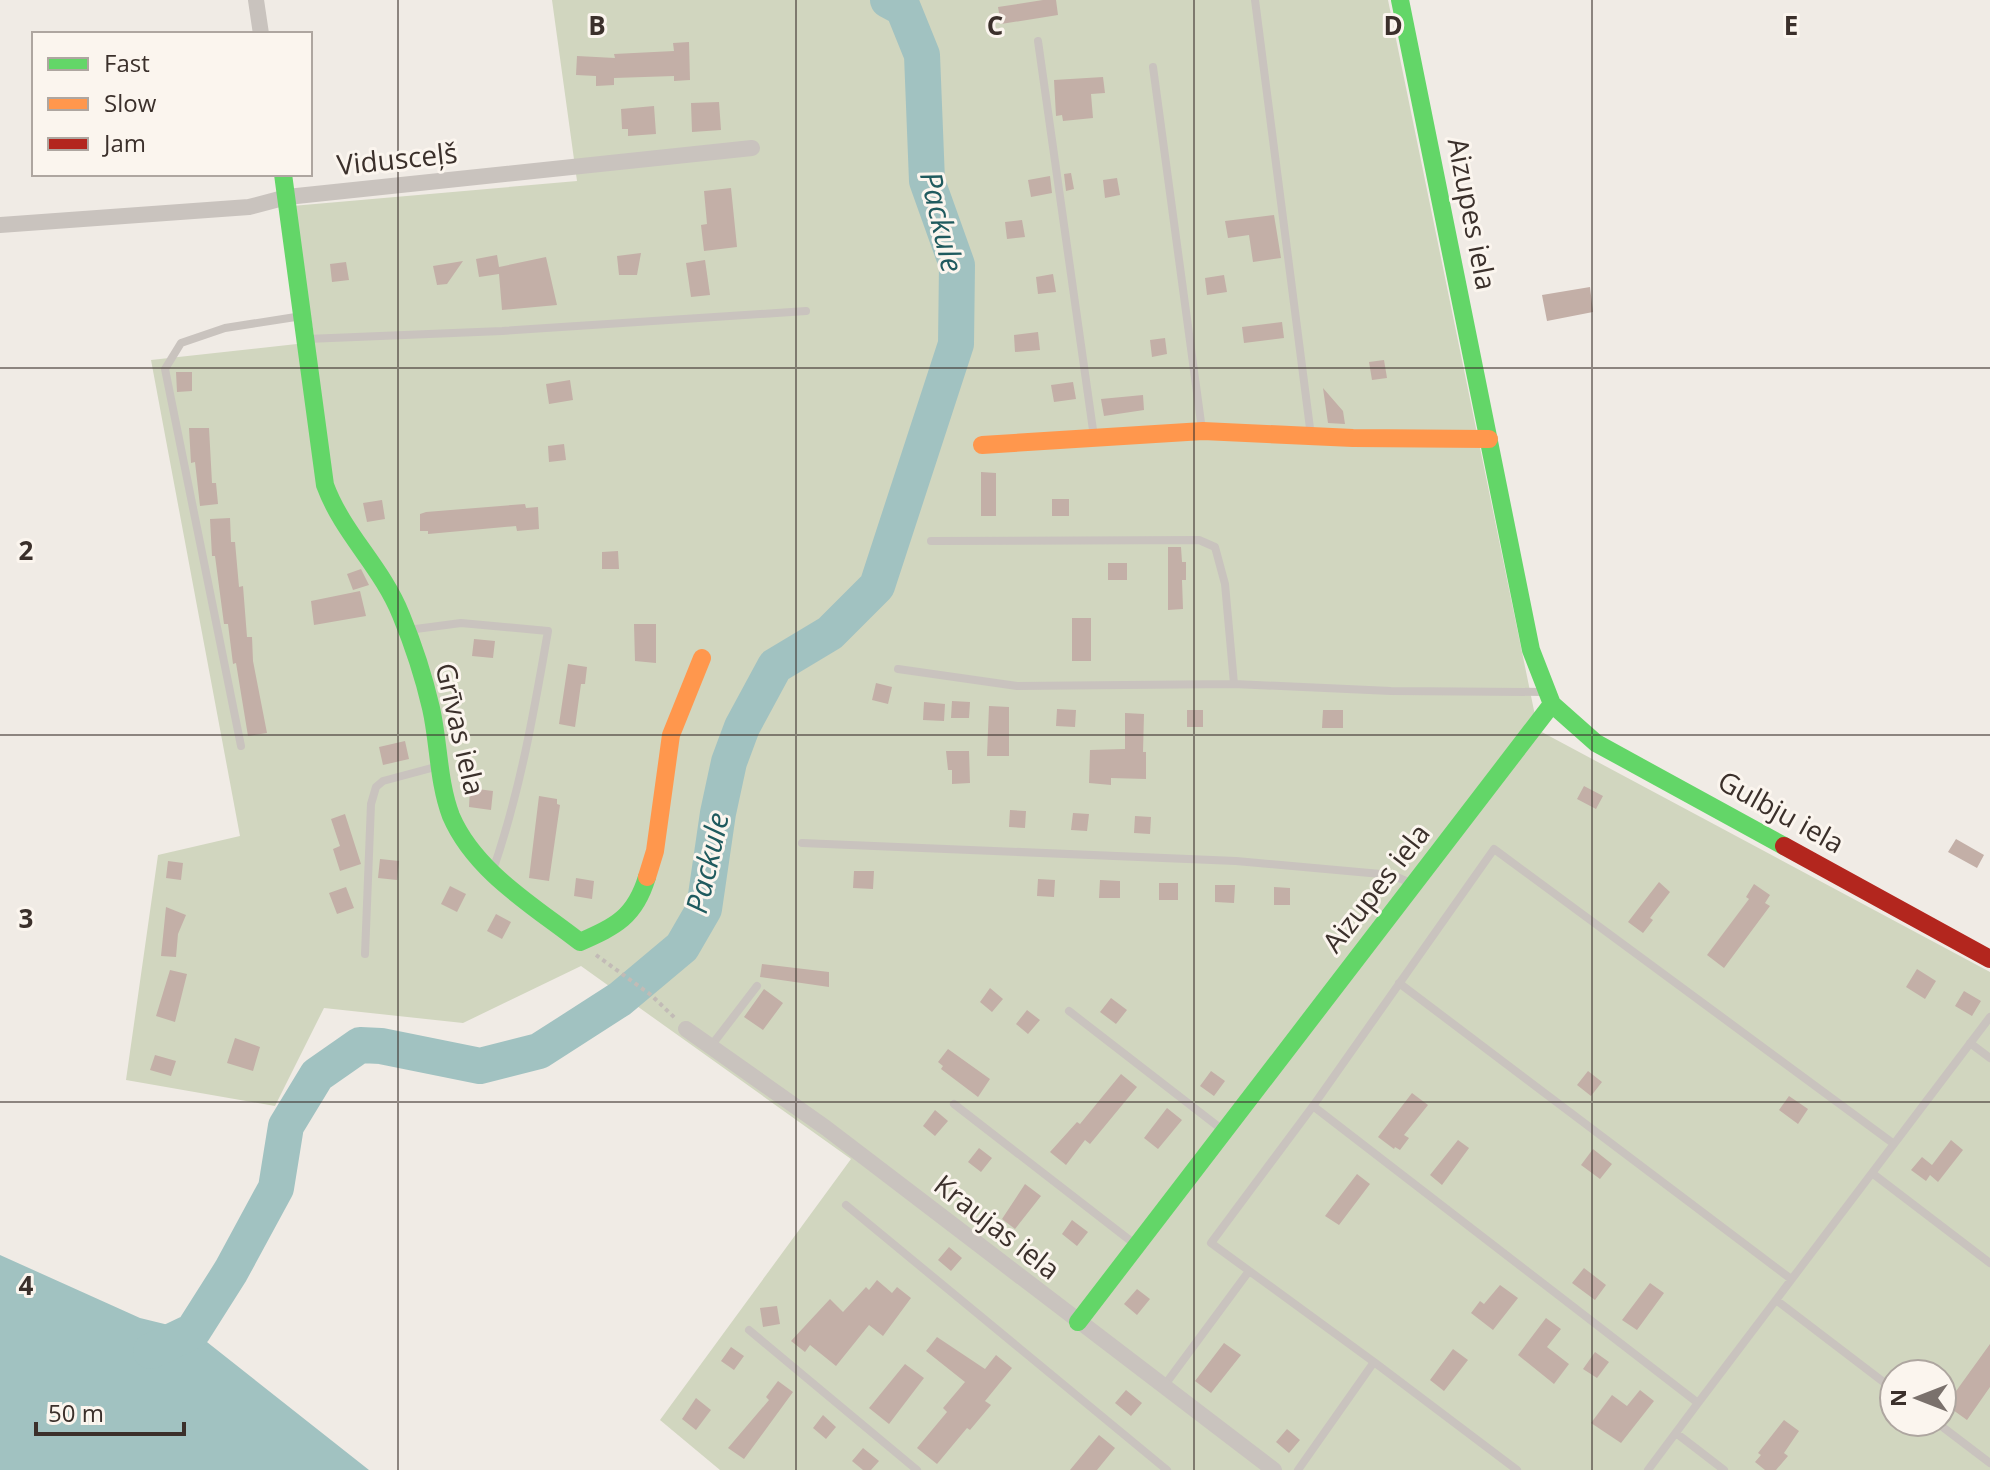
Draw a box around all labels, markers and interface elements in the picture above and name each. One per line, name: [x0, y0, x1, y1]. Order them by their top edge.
text: B: [588, 7, 606, 43]
text: C: [987, 7, 1003, 43]
text: D: [1383, 7, 1403, 43]
text: E: [1784, 7, 1798, 43]
legend: [32, 32, 312, 176]
text: Fast: [104, 46, 150, 79]
text: Slow: [104, 86, 157, 119]
text: Jam: [102, 126, 146, 159]
street label: Vidusceļš: [335, 133, 459, 183]
street label: Aizupes iela: [1440, 135, 1506, 293]
water label: Packule: [911, 167, 974, 276]
text: 2: [19, 532, 34, 568]
street label: Grīvas iela: [427, 659, 495, 799]
street label: Gulbju iela: [1712, 761, 1851, 861]
water label: Packule: [675, 808, 738, 917]
street label: Aizupes iela: [1313, 815, 1438, 960]
text: 3: [19, 900, 33, 936]
street label: Kraujas iela: [927, 1165, 1068, 1287]
text: 4: [19, 1267, 34, 1303]
north arrow: [1878, 1358, 1958, 1438]
scale bar: [36, 1386, 184, 1436]
text: N: [1882, 1389, 1912, 1407]
text: 50 m: [48, 1396, 104, 1429]

